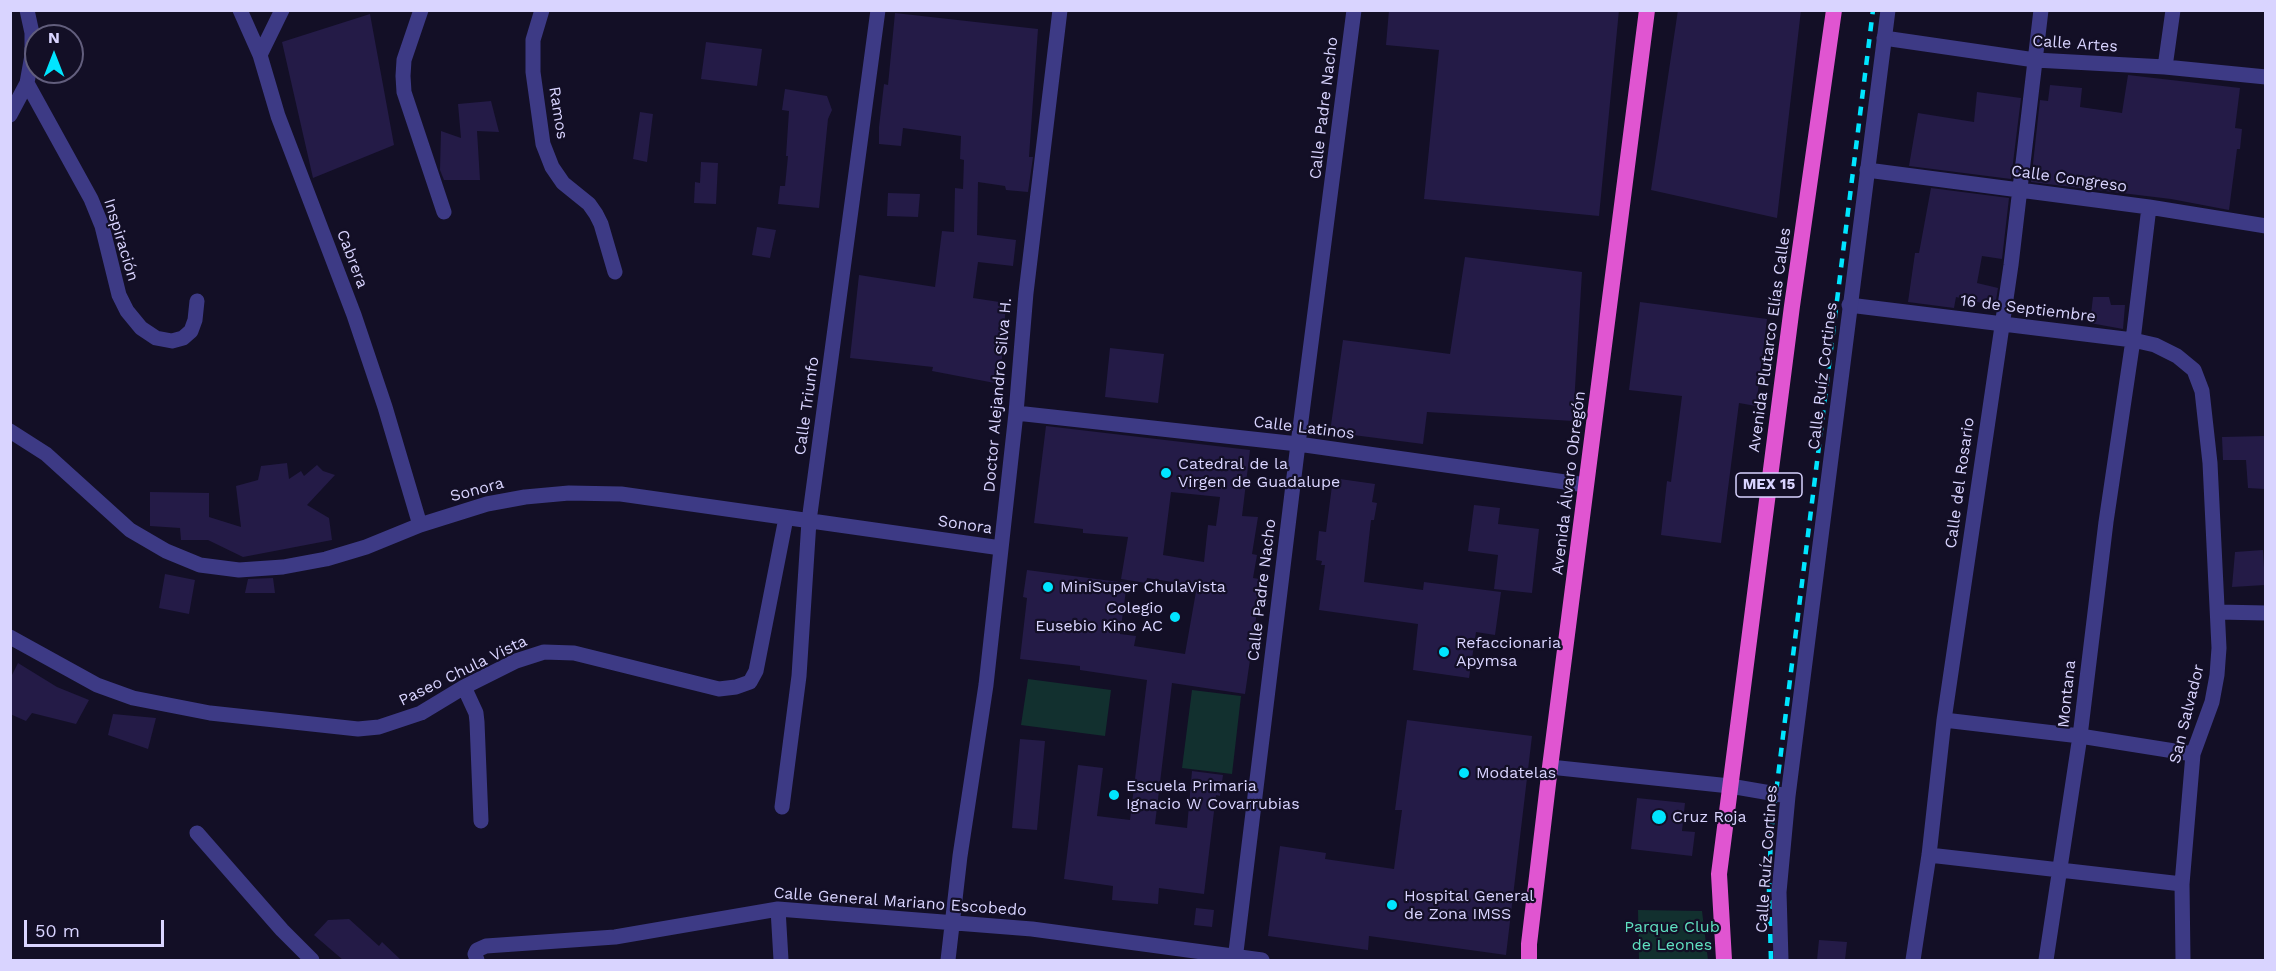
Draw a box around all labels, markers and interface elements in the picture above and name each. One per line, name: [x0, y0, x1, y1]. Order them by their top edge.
north arrow: [24, 24, 84, 84]
text: N: [48, 28, 60, 47]
street label: Calle Artes: [2032, 31, 2118, 57]
street label: Calle Padre Nacho: [1306, 36, 1342, 180]
street label: Ramos: [544, 85, 572, 141]
street label: Calle Congreso: [2010, 161, 2128, 197]
street label: Inspiración: [99, 196, 143, 284]
street label: Avenida Plutarco Elías Calles: [1745, 226, 1795, 454]
street label: Cabrera: [332, 227, 372, 291]
street label: 16 de Septiembre: [1959, 291, 2097, 327]
street label: Doctor Alejandro Silva H.: [980, 297, 1016, 493]
street label: Calle Ruíz Cortines: [1804, 301, 1842, 451]
street label: Calle Triunfo: [791, 356, 823, 456]
street label: Avenida Álvaro Obregón: [1548, 390, 1590, 576]
street label: Calle Latinos: [1252, 412, 1356, 444]
street label: Calle del Rosario: [1941, 416, 1979, 550]
place label: Catedral de la Virgen de Guadalupe: [1178, 454, 1340, 492]
marker: Catedral de la Virgen de Guadalupe: [1159, 466, 1173, 480]
road number: MEX 15: [1736, 473, 1802, 497]
street label: Sonora: [448, 474, 506, 506]
street label: Sonora: [937, 512, 993, 538]
street label: Calle Padre Nacho: [1244, 518, 1280, 662]
place label: MiniSuper ChulaVista: [1060, 577, 1226, 597]
marker: MiniSuper ChulaVista: [1041, 580, 1055, 594]
place label: Colegio Eusebio Kino AC: [1035, 598, 1163, 636]
marker: Colegio Eusebio Kino AC: [1168, 610, 1182, 624]
street label: Paseo Chula Vista: [396, 632, 530, 710]
place label: Refaccionaria Apymsa: [1456, 633, 1561, 671]
marker: Refaccionaria Apymsa: [1437, 645, 1451, 659]
street label: Montana: [2054, 659, 2080, 729]
street label: San Salvador: [2165, 662, 2209, 766]
place label: Modatelas: [1476, 763, 1556, 783]
marker: Modatelas: [1457, 766, 1471, 780]
place label: Escuela Primaria Ignacio W Covarrubias: [1126, 776, 1300, 814]
street label: Calle Ruíz Cortines: [1752, 784, 1782, 934]
marker: Escuela Primaria Ignacio W Covarrubias: [1107, 788, 1121, 802]
place label: Cruz Roja: [1672, 807, 1747, 827]
marker: Cruz Roja: [1650, 808, 1668, 826]
street label: Calle General Mariano Escobedo: [773, 884, 1027, 920]
place label: Hospital General de Zona IMSS: [1404, 886, 1534, 924]
marker: Hospital General de Zona IMSS: [1385, 898, 1399, 912]
scale bar: [27, 908, 166, 946]
park label: Parque Club de Leones: [1624, 917, 1720, 955]
text: 50 m: [35, 920, 80, 941]

